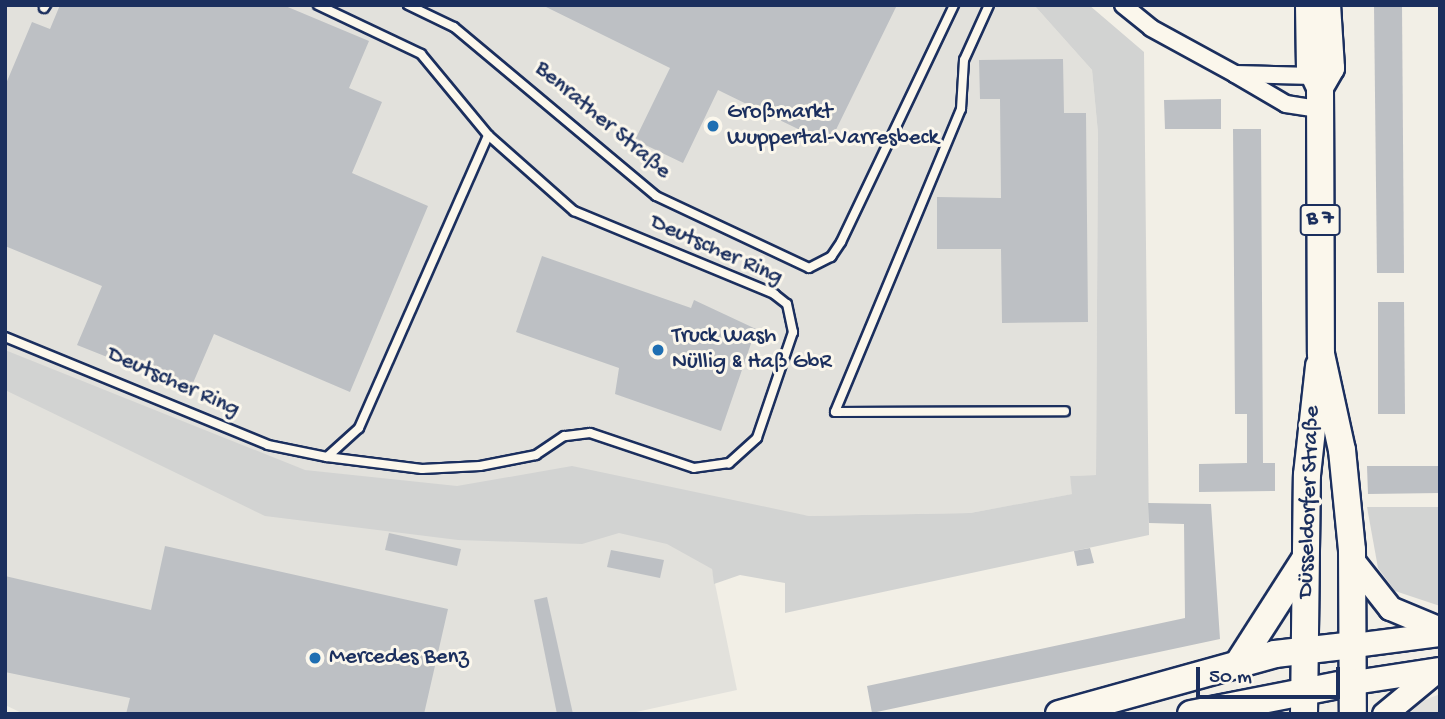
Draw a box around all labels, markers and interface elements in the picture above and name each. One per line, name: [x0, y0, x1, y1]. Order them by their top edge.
street label: Benrather Straße: [528, 56, 676, 186]
place label: Großmarkt Wuppertal-Varresbeck: [727, 99, 939, 153]
marker: Großmarkt Wuppertal-Varresbeck: [705, 118, 721, 134]
road number: B 7: [1299, 202, 1341, 238]
street label: Deutscher Ring: [645, 209, 787, 293]
place label: Truck Wash Nüllig & Haß GbR: [672, 323, 832, 377]
street label: Deutscher Ring: [102, 341, 244, 425]
marker: Truck Wash Nüllig & Haß GbR: [650, 342, 666, 358]
street label: Düsseldorfer Straße: [1293, 405, 1327, 599]
place label: Mercedes Benz: [329, 644, 469, 672]
marker: Mercedes Benz: [307, 650, 323, 666]
scale bar: [1200, 652, 1344, 696]
text: 50 m: [1209, 666, 1252, 691]

